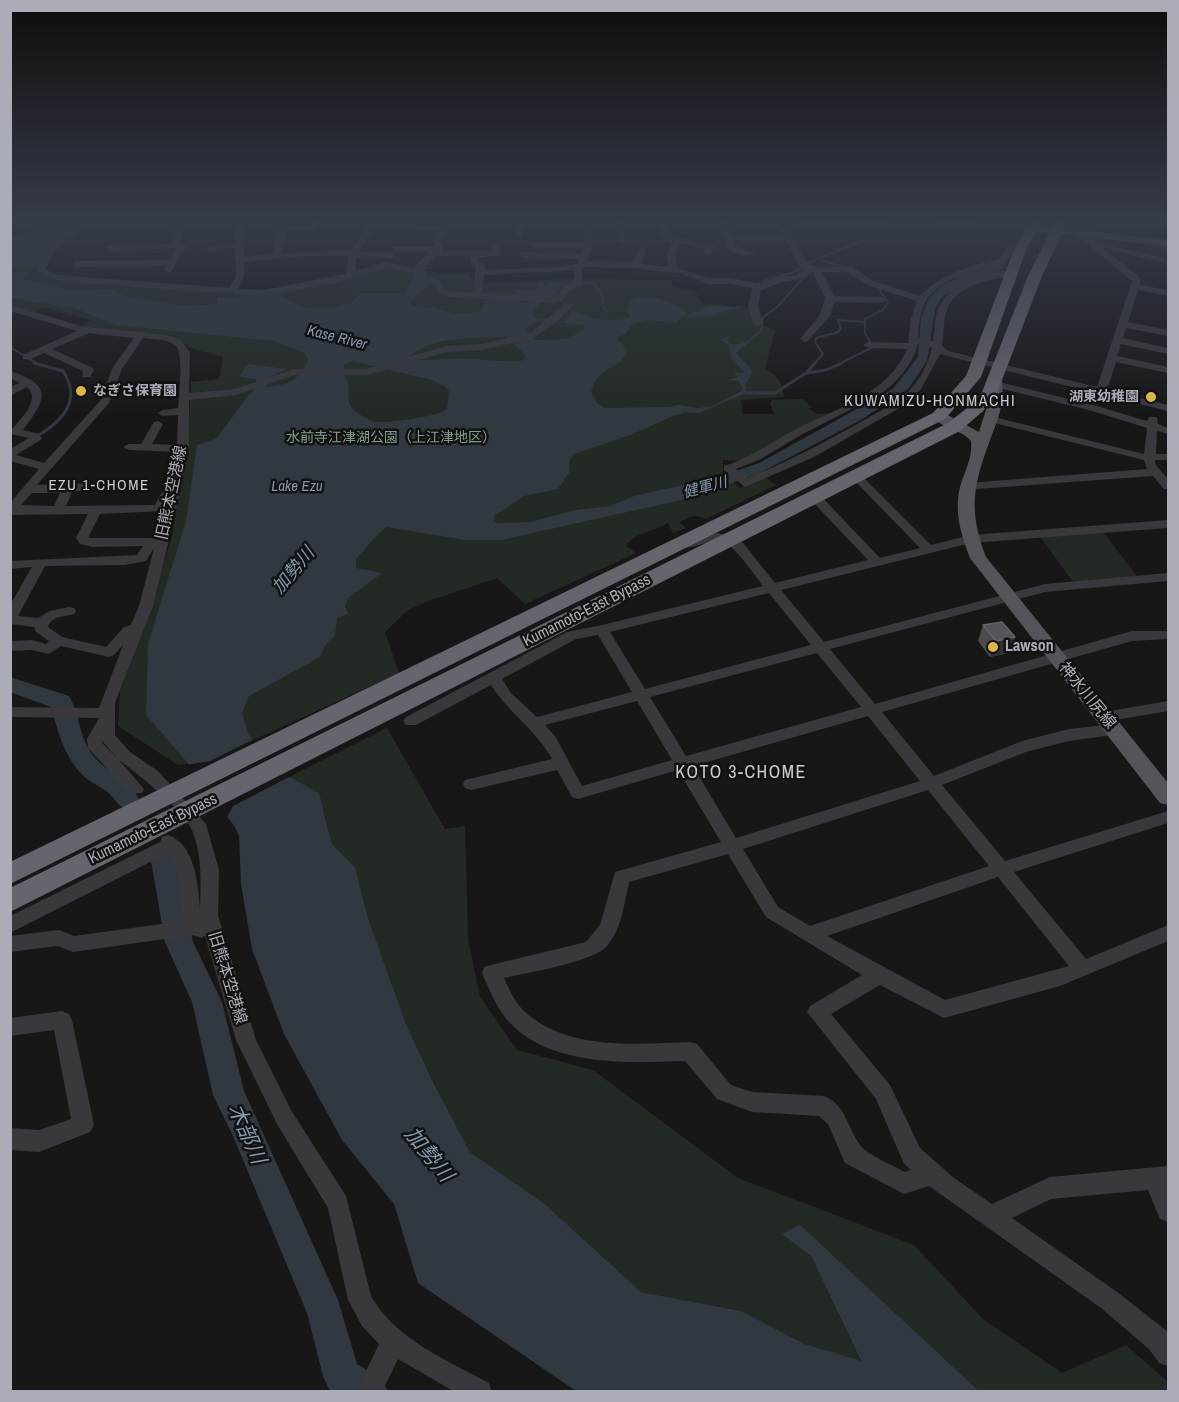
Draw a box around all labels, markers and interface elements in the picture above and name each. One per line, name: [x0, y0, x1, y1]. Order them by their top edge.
water label: Kase River: [305, 322, 369, 354]
place label: なぎさ保育園: [93, 383, 177, 399]
marker: なぎさ保育園: [74, 384, 88, 398]
place label: 湖東幼稚園: [1069, 389, 1139, 405]
marker: 湖東幼稚園: [1144, 390, 1158, 404]
district label: KUWAMIZU-HONMACHI: [844, 392, 1016, 412]
park label: 水前寺江津湖公園（上江津地区）: [286, 430, 496, 446]
street label: 旧熊本空港線: [153, 444, 191, 542]
water label: 健軍川: [681, 473, 729, 503]
district label: EZU 1-CHOME: [48, 477, 150, 495]
water label: Lake Ezu: [271, 478, 323, 496]
water label: 加勢川: [268, 543, 320, 599]
street label: Kumamoto-East Bypass: [520, 570, 654, 652]
place label: Lawson: [1005, 637, 1054, 657]
marker: Lawson: [986, 640, 1000, 654]
street label: 神水川尻線: [1054, 659, 1120, 733]
district label: KOTO 3-CHOME: [675, 762, 807, 784]
street label: Kumamoto-East Bypass: [86, 790, 220, 868]
street label: 旧熊本空港線: [204, 929, 250, 1027]
water label: 木部川: [222, 1100, 270, 1168]
water label: 加勢川: [398, 1123, 458, 1187]

